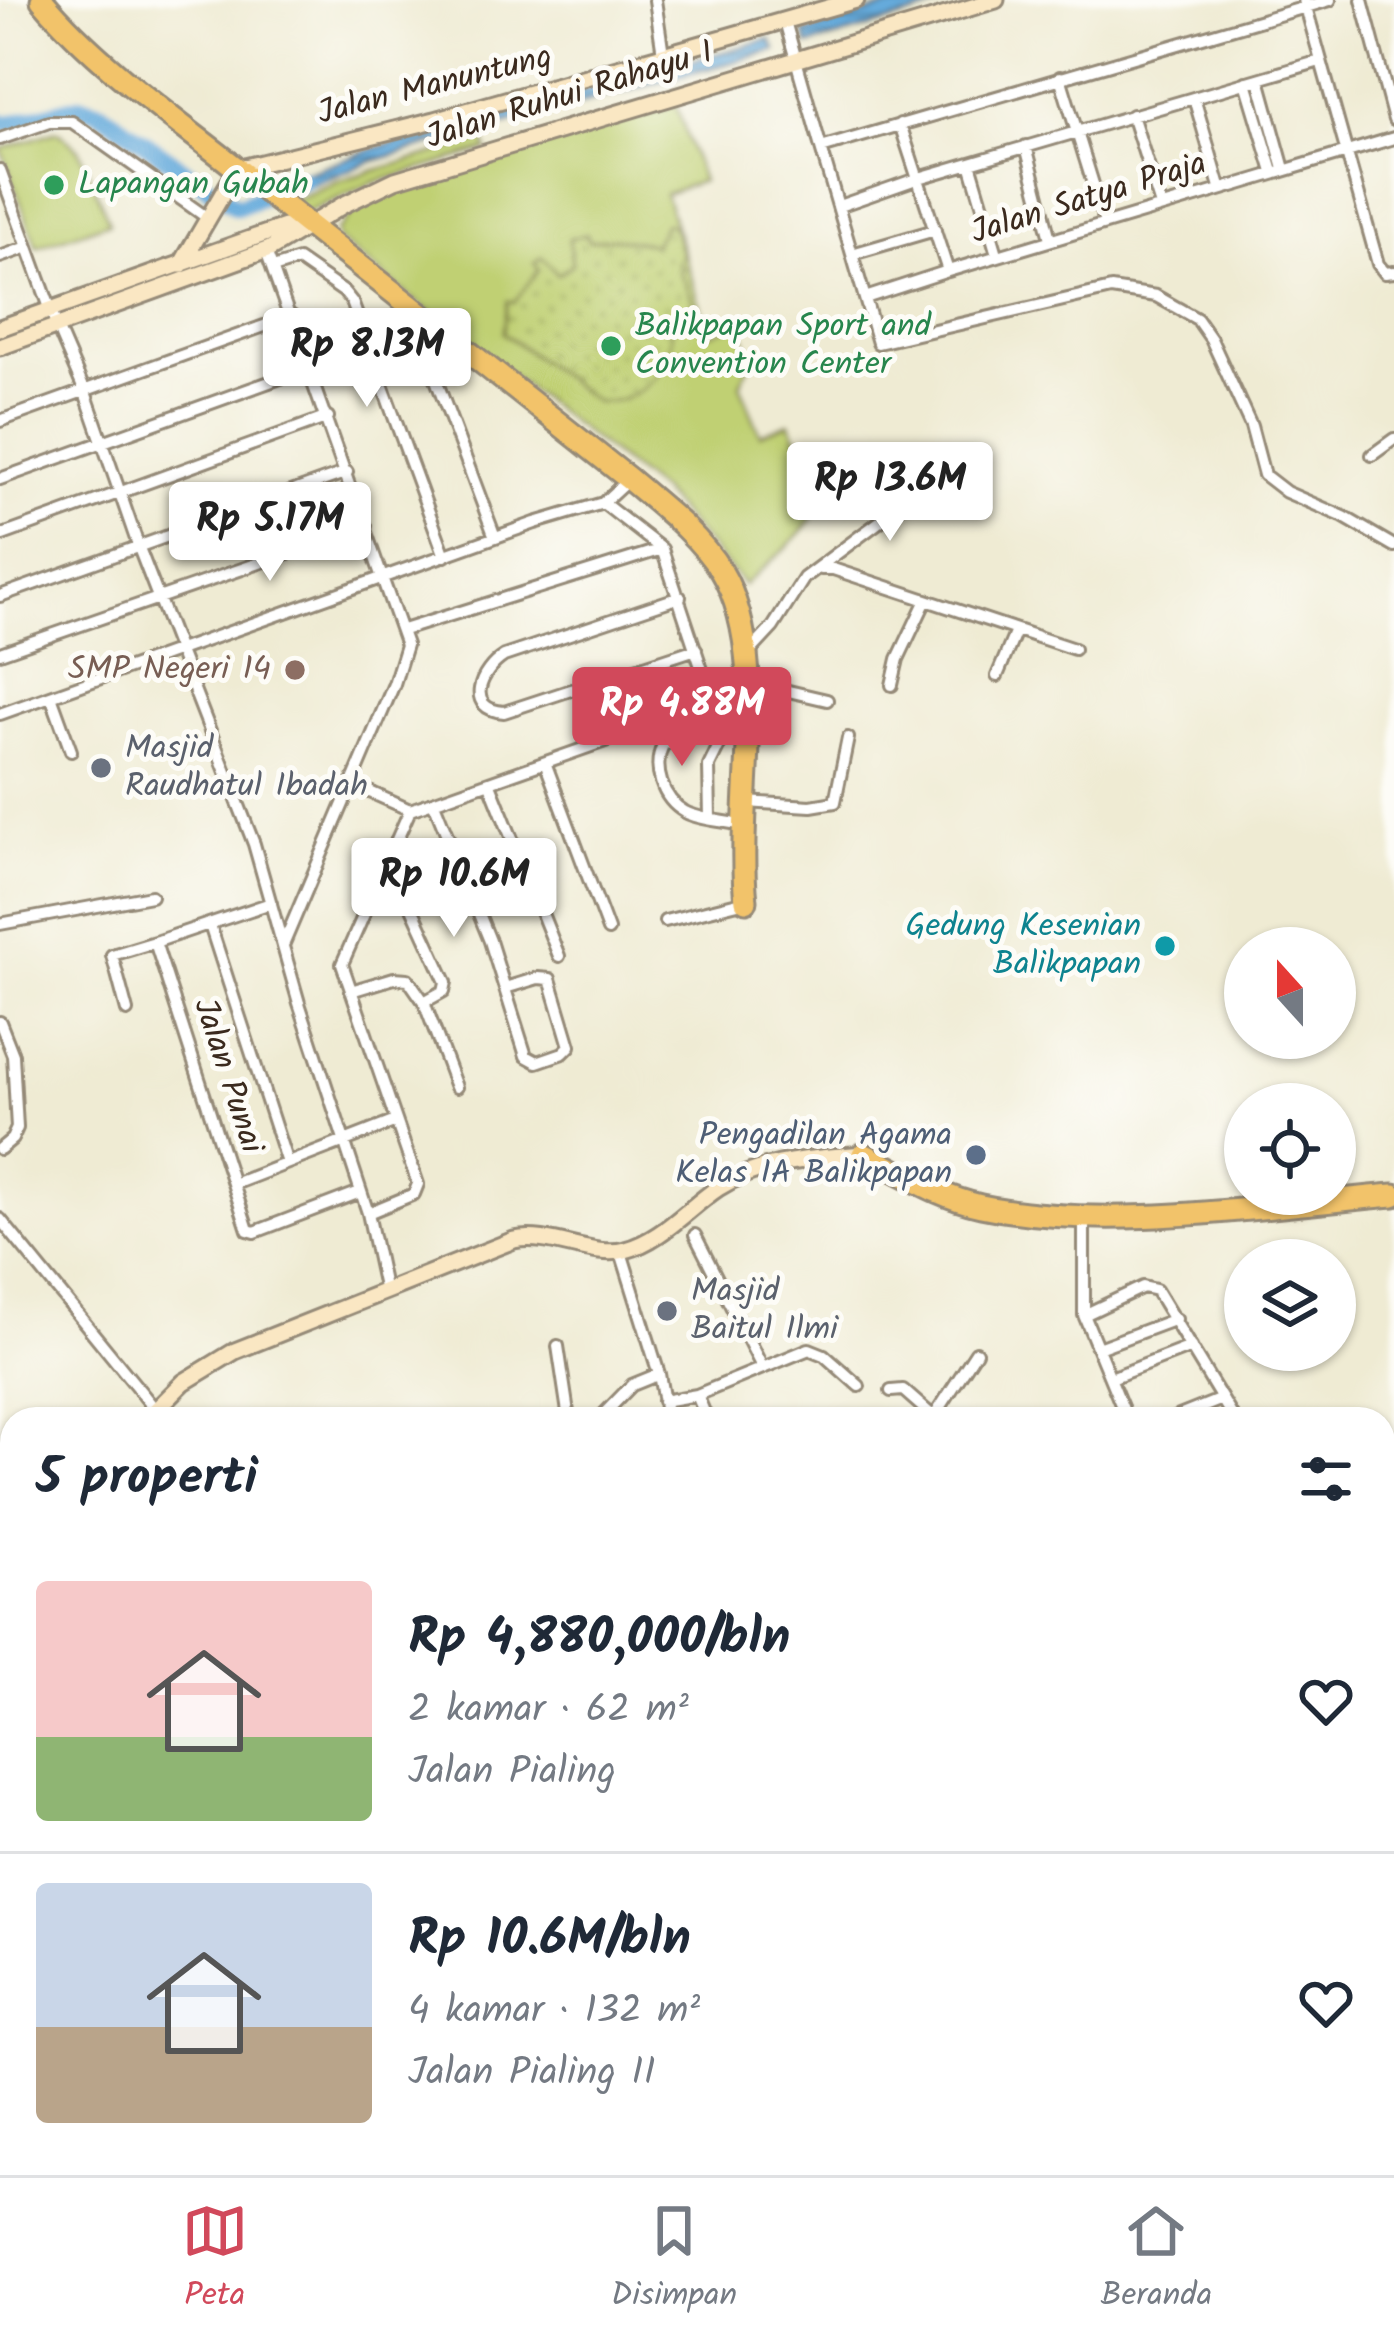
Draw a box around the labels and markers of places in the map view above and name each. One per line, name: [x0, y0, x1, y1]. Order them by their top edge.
place label: Lapangan Gubah: [78, 159, 309, 212]
marker: Lapangan Gubah: [41, 172, 67, 198]
place label: Balikpapan Sport and Convention Center: [635, 301, 932, 392]
pin: Rp 8.13M: [243, 308, 491, 410]
marker: Balikpapan Sport and Convention Center: [598, 333, 624, 359]
pin: Rp 13.6M: [766, 442, 1014, 544]
pin: Rp 5.17M: [146, 482, 394, 584]
place label: SMP Negeri 14: [68, 644, 271, 697]
marker: SMP Negeri 14: [282, 657, 308, 683]
pin: Rp 4.88M: [558, 667, 806, 769]
place label: Masjid Raudhatul Ibadah: [125, 723, 368, 814]
marker: Masjid Raudhatul Ibadah: [88, 755, 114, 781]
pin: Rp 10.6M: [330, 838, 578, 940]
place label: Gedung Kesenian Balikpapan: [905, 901, 1141, 992]
marker: Gedung Kesenian Balikpapan: [1152, 933, 1178, 959]
place label: Pengadilan Agama Kelas IA Balikpapan: [675, 1110, 952, 1201]
marker: Pengadilan Agama Kelas IA Balikpapan: [963, 1142, 989, 1168]
place label: Masjid Baitul Ilmi: [691, 1266, 839, 1357]
marker: Masjid Baitul Ilmi: [654, 1298, 680, 1324]

